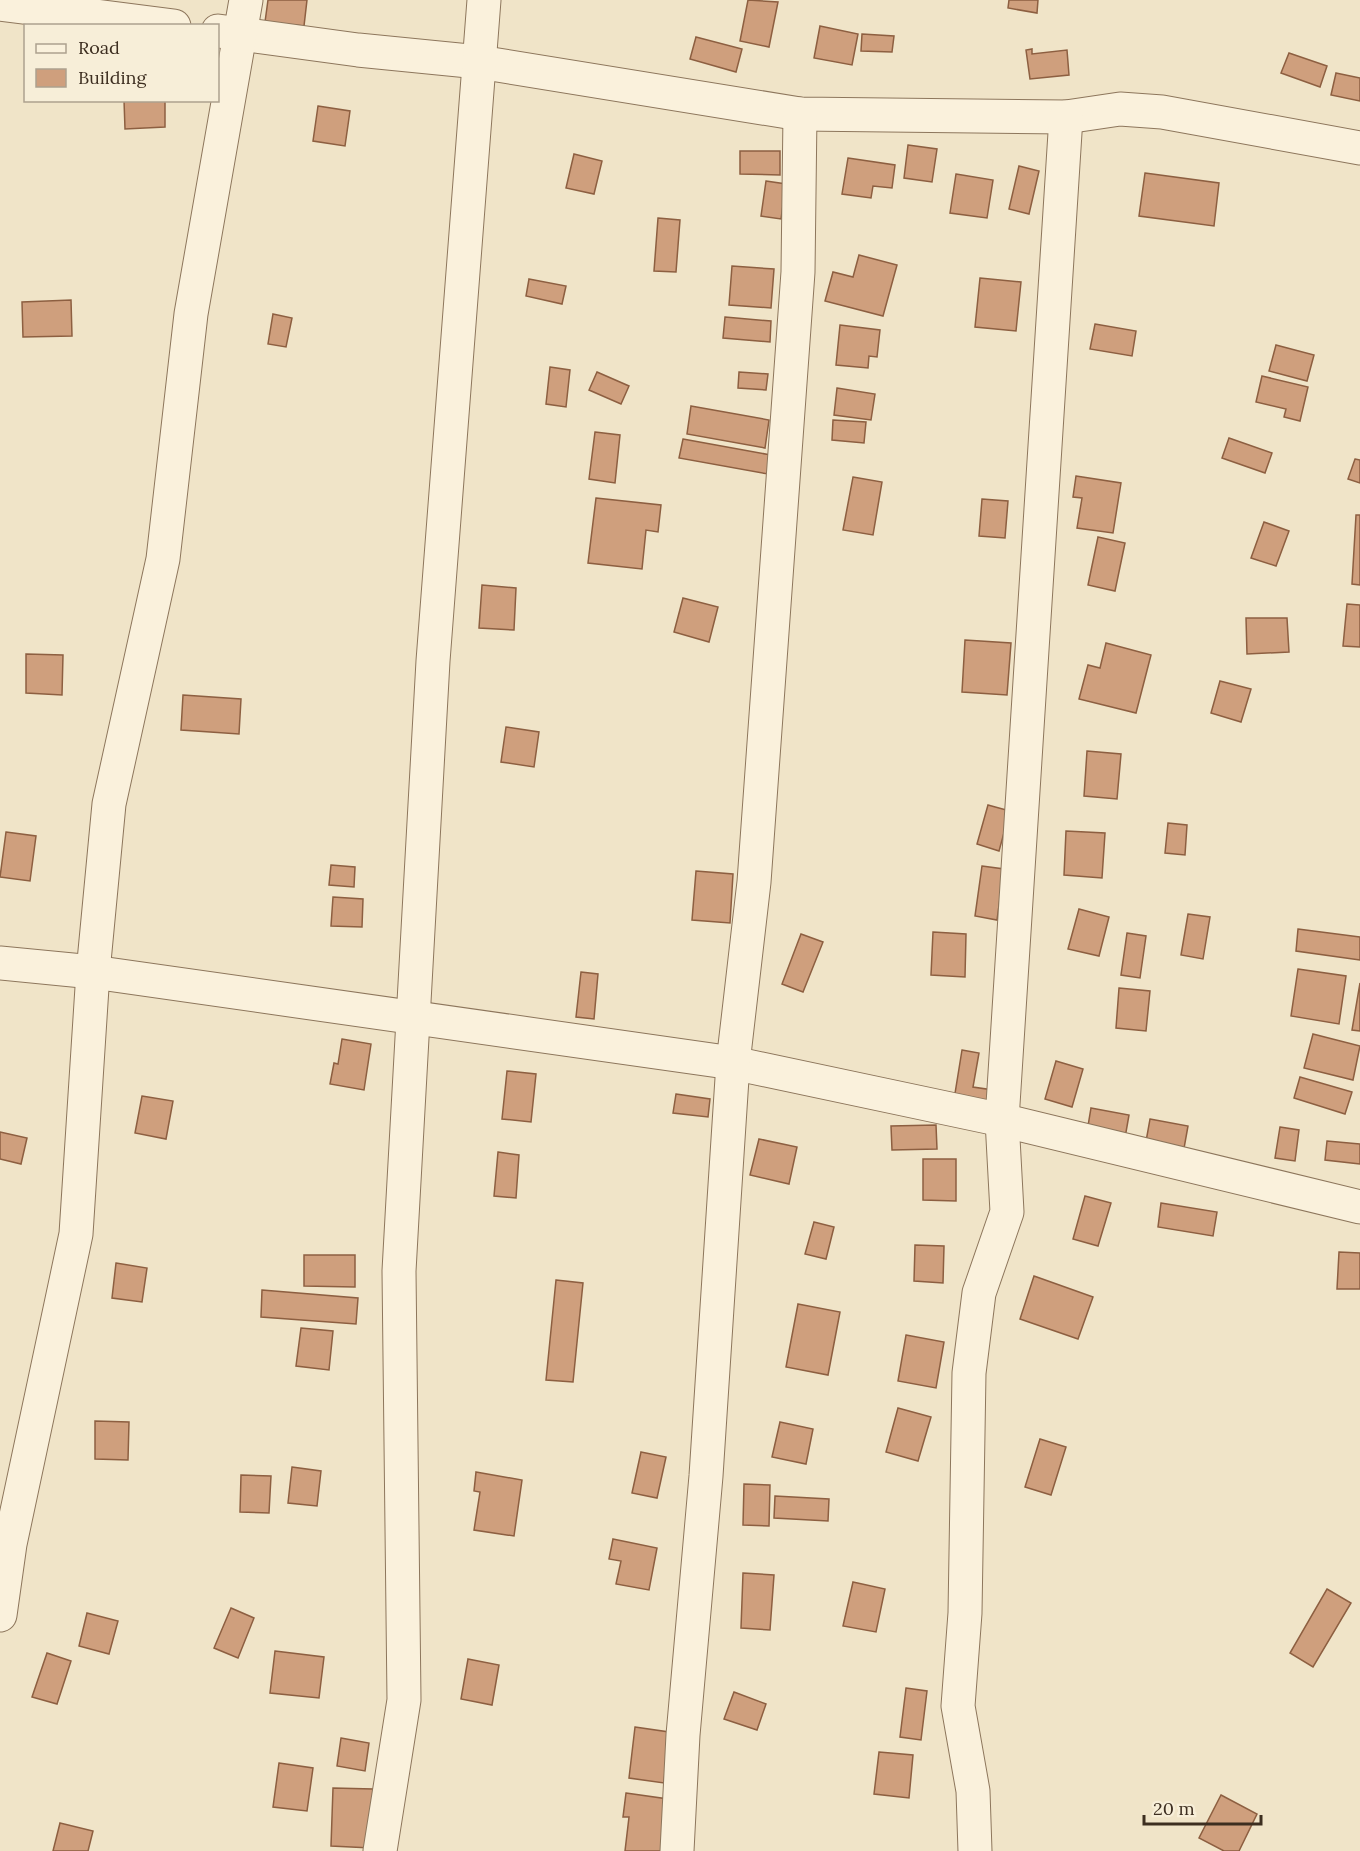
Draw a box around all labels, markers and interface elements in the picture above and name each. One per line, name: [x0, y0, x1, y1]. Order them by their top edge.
legend: [24, 24, 219, 102]
text: Road: [78, 36, 120, 59]
text: Building: [78, 66, 148, 89]
scale bar: [1144, 1788, 1261, 1826]
text: 20 m: [1153, 1797, 1195, 1820]

